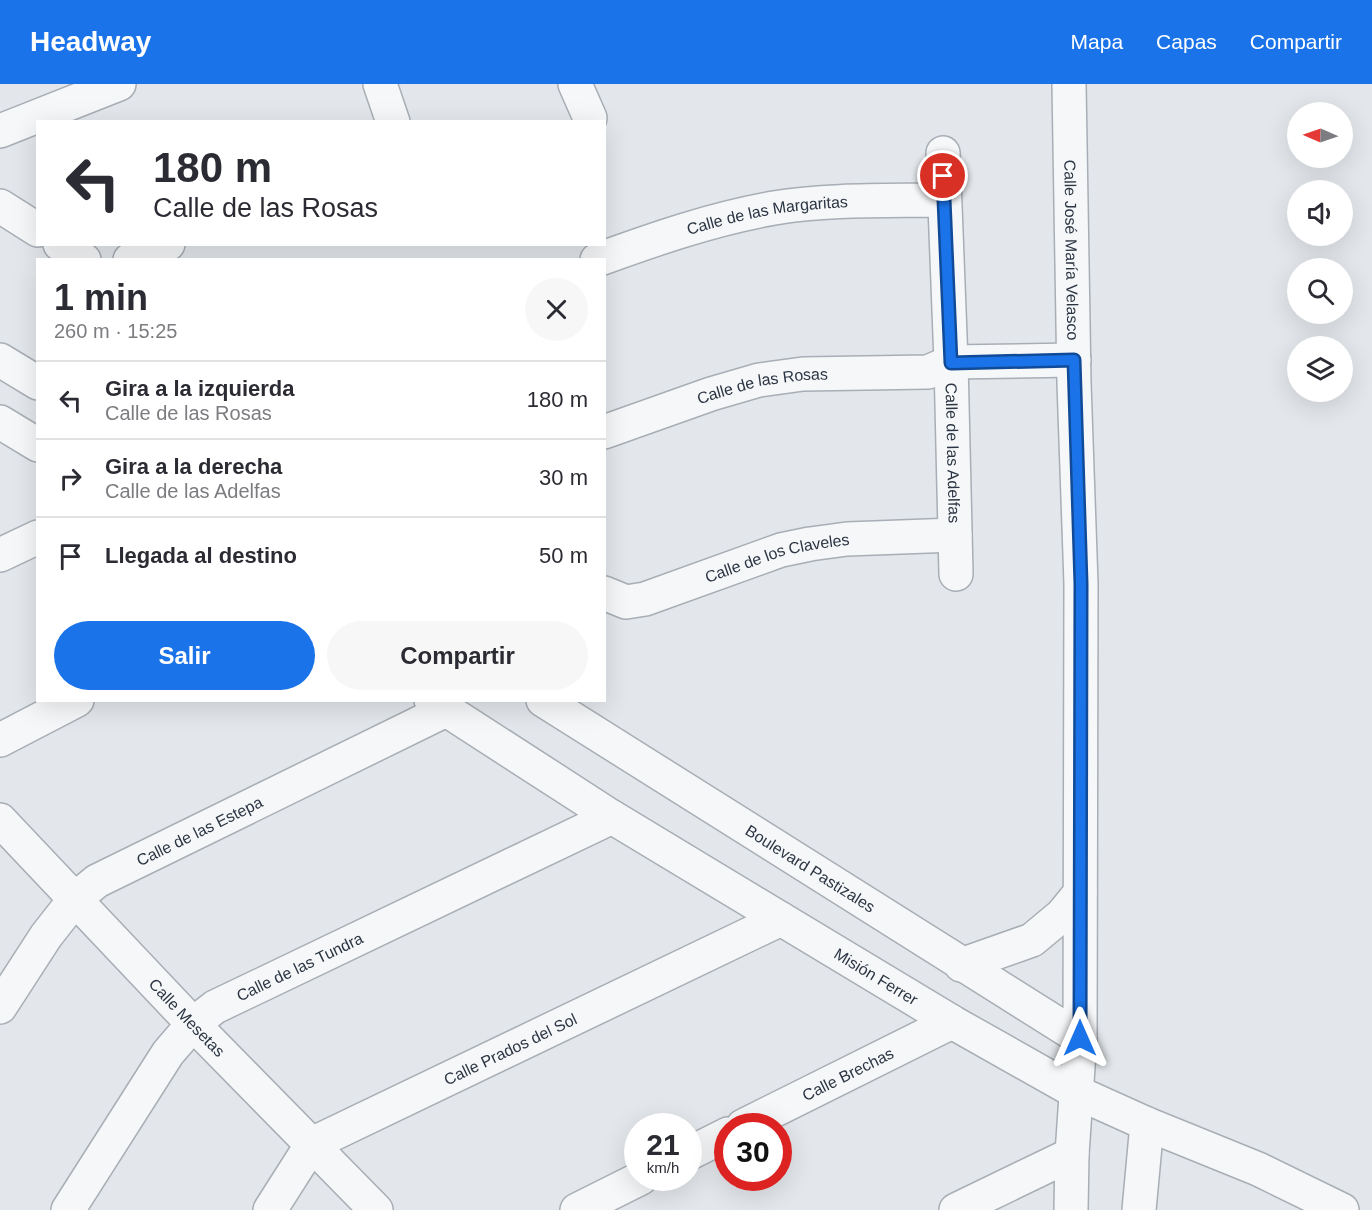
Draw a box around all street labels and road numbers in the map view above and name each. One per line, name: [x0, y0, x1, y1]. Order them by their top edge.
street label: Calle José María Velasco: [1062, 160, 1082, 341]
street label: Calle de las Margaritas: [685, 193, 848, 237]
street label: Calle de las Rosas: [695, 365, 828, 407]
street label: Calle de las Adelfas: [943, 382, 963, 523]
street label: Calle de los Claveles: [703, 530, 850, 585]
street label: Calle de las Estepa: [134, 793, 265, 869]
street label: Boulevard Pastizales: [743, 821, 878, 915]
street label: Calle de las Tundra: [234, 929, 366, 1004]
street label: Misión Ferrer: [831, 945, 922, 1008]
street label: Calle Mesetas: [146, 975, 228, 1060]
street label: Calle Prados del Sol: [441, 1010, 579, 1088]
street label: Calle Brechas: [799, 1044, 896, 1104]

